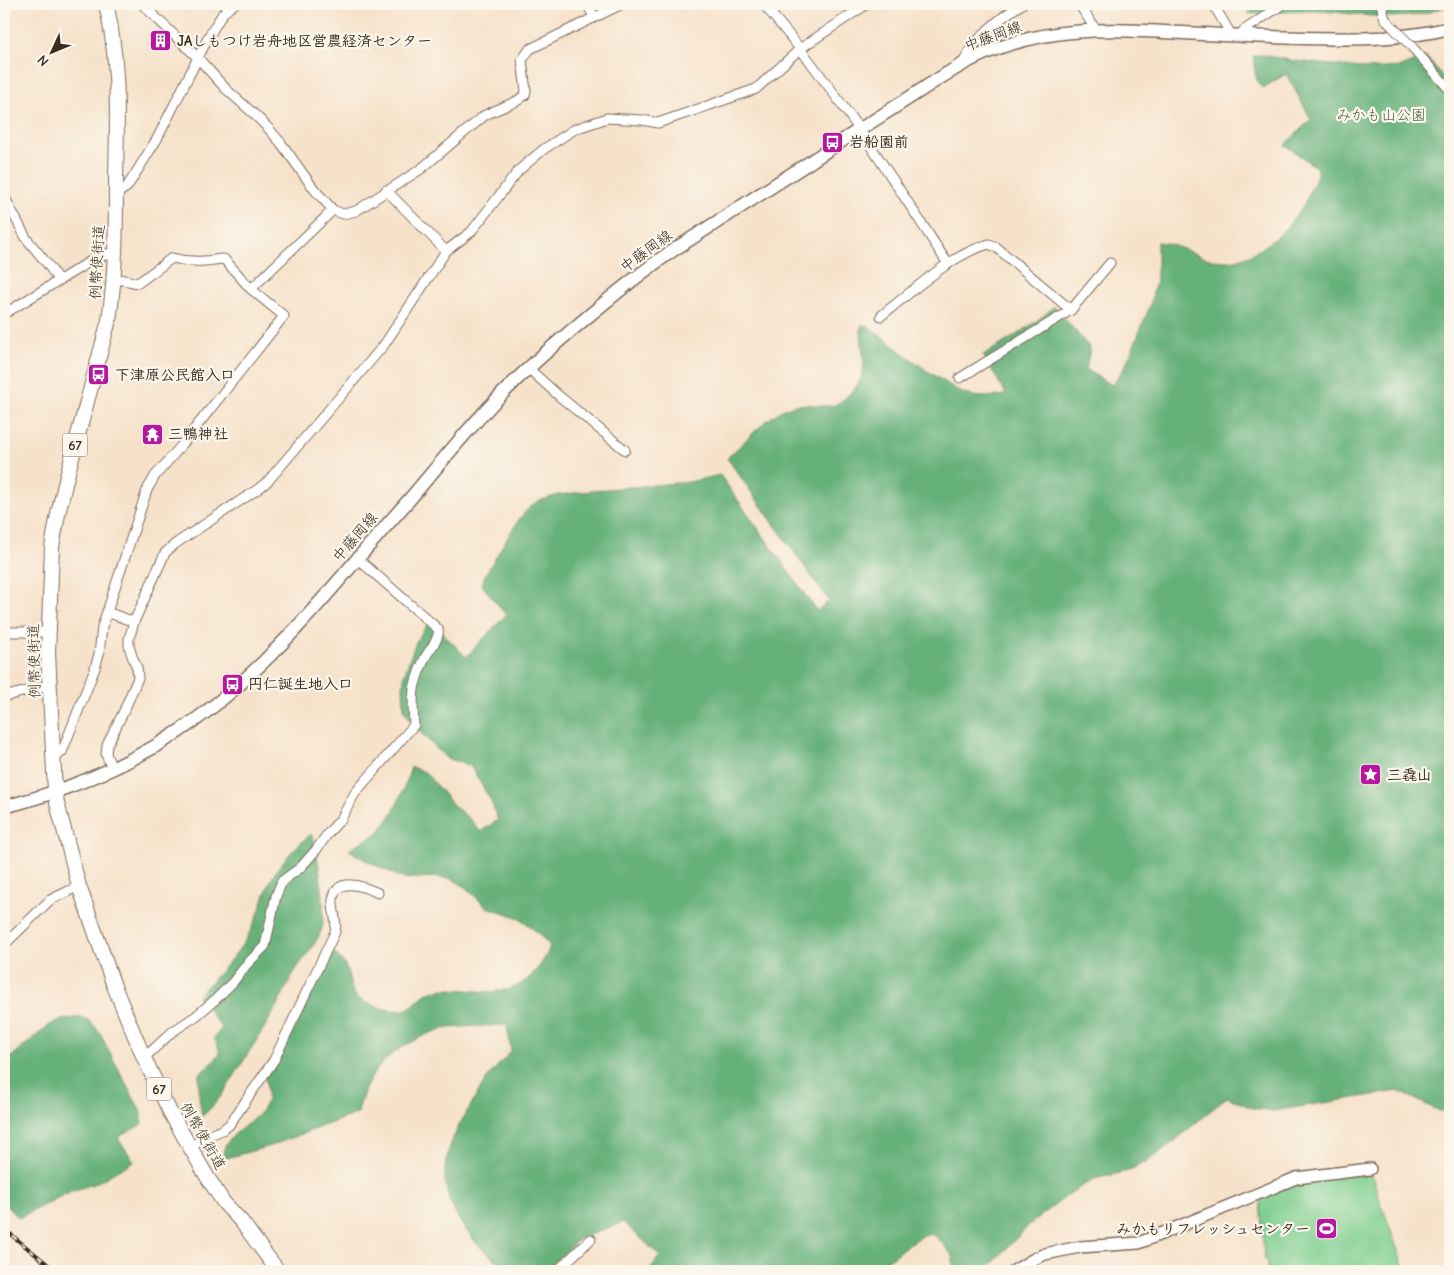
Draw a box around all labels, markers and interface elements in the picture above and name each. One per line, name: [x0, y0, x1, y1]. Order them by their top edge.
street label: 中藤岡線: [962, 17, 1024, 55]
north arrow: [28, 28, 78, 78]
building icon: JAしもつけ岩舟地区営農経済センター: [149, 29, 173, 53]
place label: JAしもつけ岩舟地区営農経済センター: [177, 32, 432, 50]
text: N: [34, 51, 52, 70]
park label: みかも山公園: [1336, 106, 1426, 124]
bus stop icon: 岩船園前: [821, 130, 845, 154]
place label: 岩船園前: [849, 133, 909, 151]
street label: 例幣使街道: [86, 224, 108, 300]
street label: 中藤岡線: [616, 226, 676, 276]
bus stop icon: 下津原公民館入口: [87, 363, 111, 387]
place label: 下津原公民館入口: [115, 366, 235, 384]
temple icon: 三鴨神社: [140, 422, 164, 446]
place label: 三鴨神社: [168, 425, 228, 443]
road number: 67: [62, 434, 88, 456]
street label: 中藤岡線: [329, 508, 381, 566]
street label: 例幣使街道: [24, 623, 44, 699]
bus stop icon: 円仁誕生地入口: [220, 672, 244, 696]
place label: 円仁誕生地入口: [248, 675, 353, 693]
place icon: 三毳山: [1359, 763, 1383, 787]
place label: 三毳山: [1387, 766, 1432, 784]
road number: 67: [146, 1078, 172, 1100]
street label: 例幣使街道: [176, 1099, 230, 1173]
sports icon: みかもリフレッシュセンター: [1314, 1217, 1338, 1241]
place label: みかもリフレッシュセンター: [1116, 1220, 1310, 1238]

